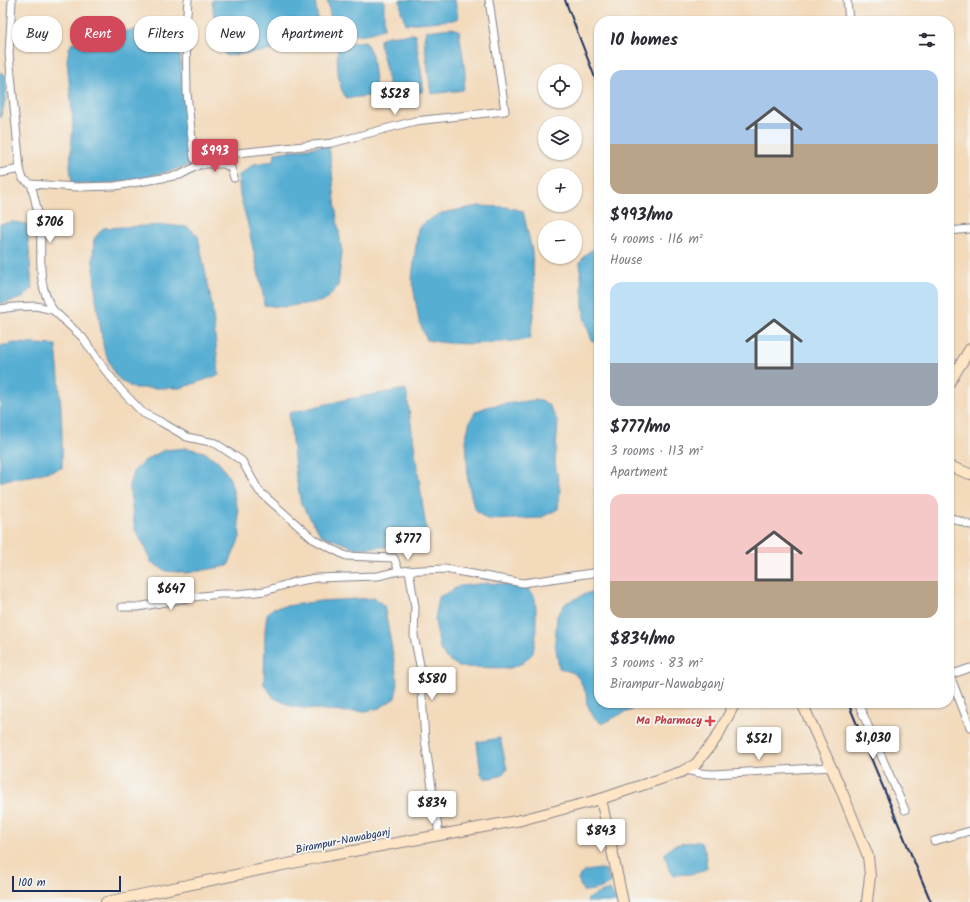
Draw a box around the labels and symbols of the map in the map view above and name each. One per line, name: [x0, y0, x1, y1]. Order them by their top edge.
pin: $528: [371, 82, 419, 116]
pin: $993: [191, 139, 239, 173]
pin: $706: [26, 210, 74, 244]
pin: $777: [384, 527, 432, 561]
pin: $647: [147, 577, 195, 611]
pin: $580: [408, 667, 456, 701]
place label: Ma Pharmacy: [636, 712, 702, 730]
marker: Ma Pharmacy: [705, 716, 715, 726]
pin: $1,030: [840, 726, 906, 760]
pin: $521: [735, 727, 783, 761]
pin: $834: [408, 791, 456, 825]
pin: $843: [577, 819, 625, 853]
street label: Birampur-Nawabganj: [294, 823, 393, 859]
scale bar: [12, 874, 121, 893]

